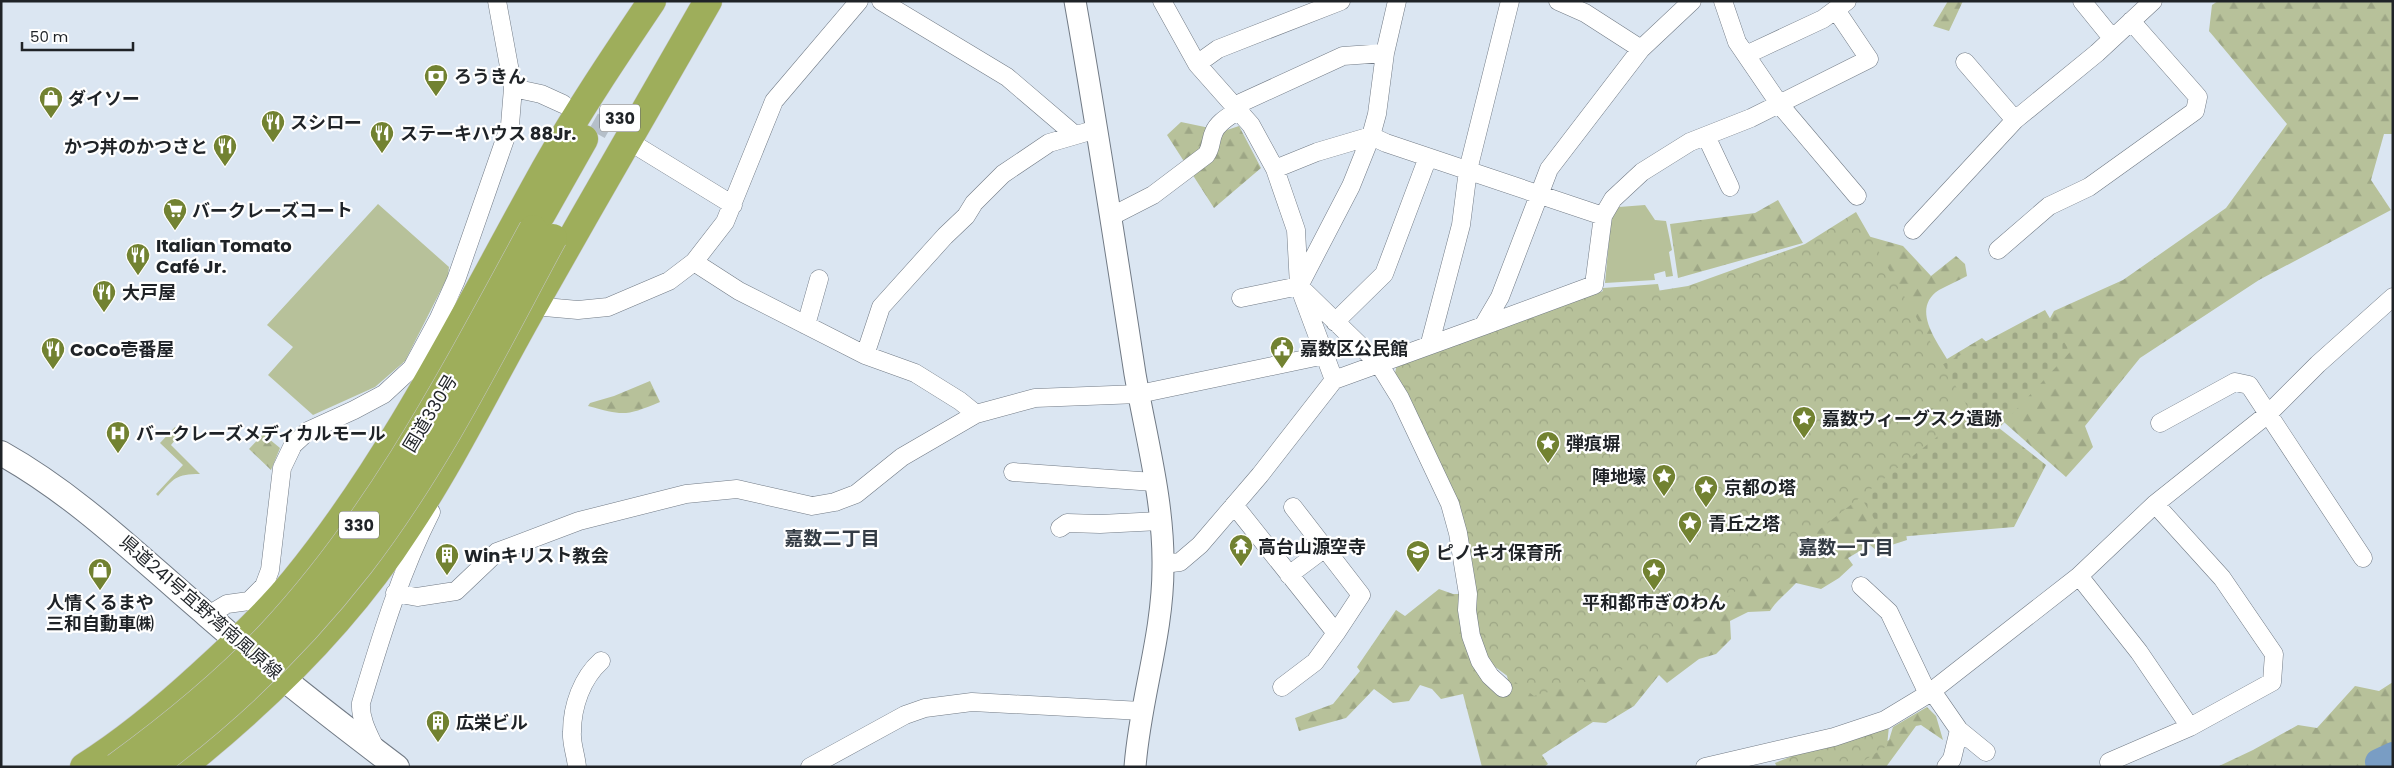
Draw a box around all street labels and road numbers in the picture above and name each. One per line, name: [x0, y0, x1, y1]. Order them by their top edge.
road number: 330: [600, 105, 640, 132]
street label: 国道330号: [397, 369, 463, 457]
road number: 330: [339, 512, 379, 538]
street label: 県道241号宜野湾南風原線: [115, 530, 287, 684]

